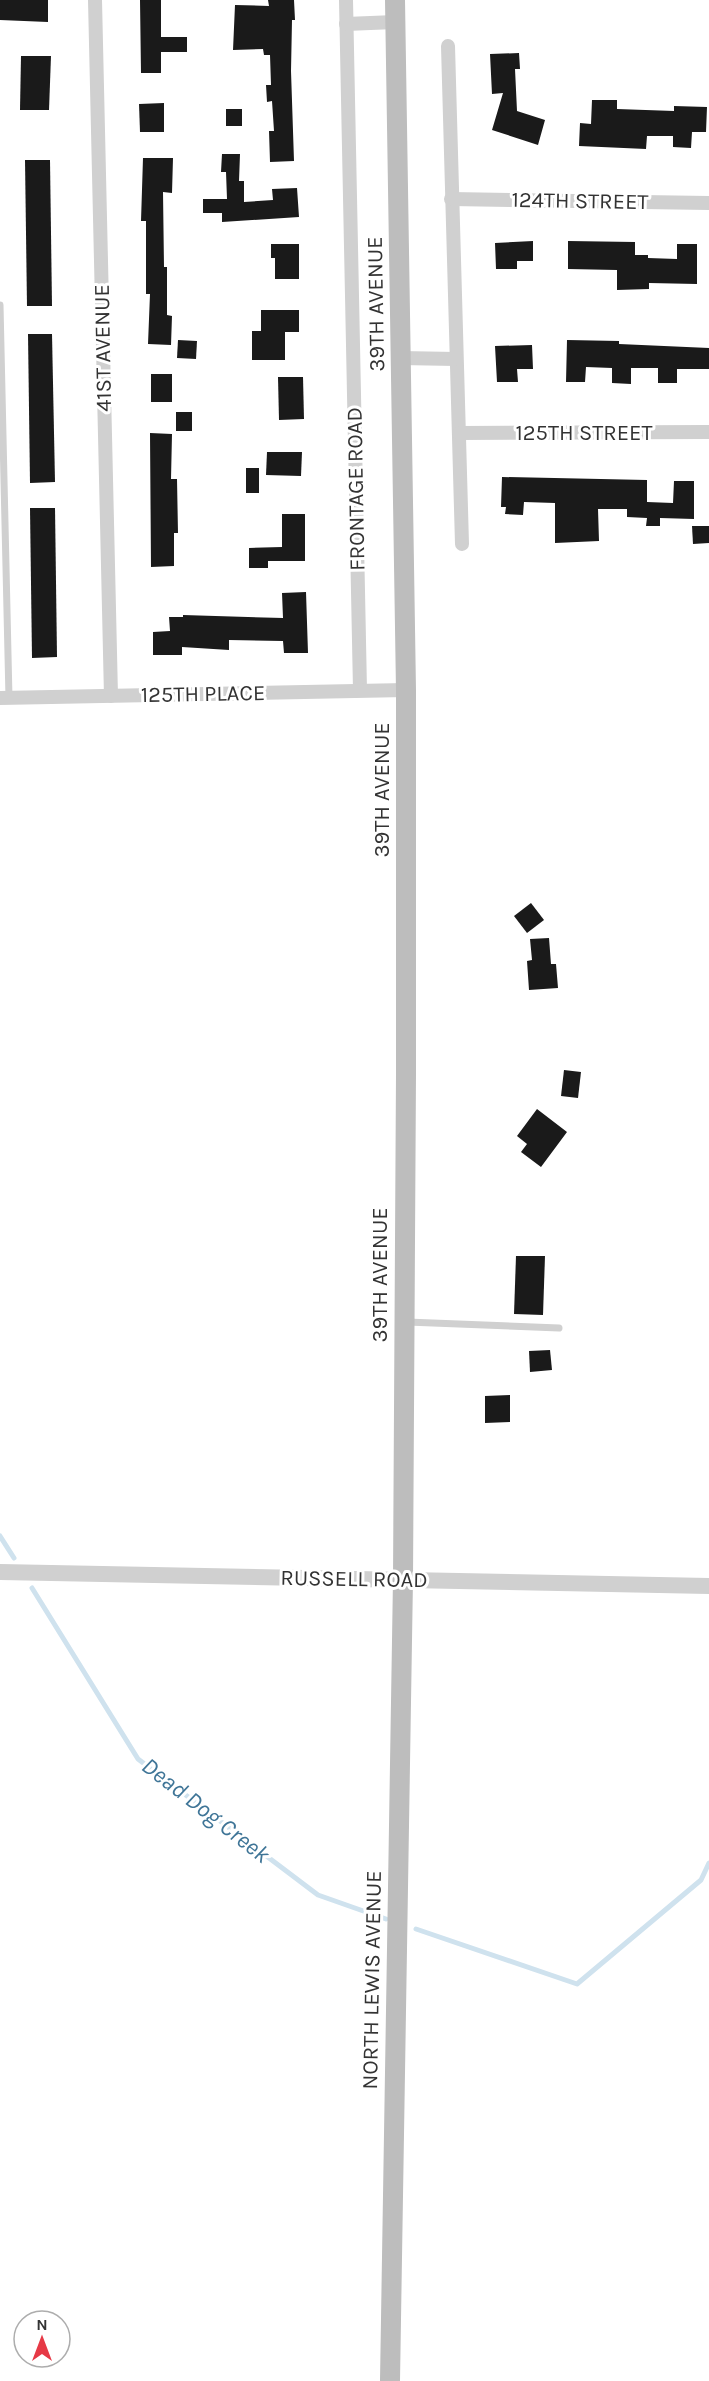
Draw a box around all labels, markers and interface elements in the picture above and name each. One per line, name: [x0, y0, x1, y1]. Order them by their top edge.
street label: 124TH STREET: [511, 187, 649, 215]
street label: 39TH AVENUE: [362, 236, 390, 372]
street label: 41ST AVENUE: [89, 284, 117, 412]
street label: FRONTAGE ROAD: [342, 407, 370, 571]
street label: 125TH STREET: [516, 420, 652, 446]
street label: 125TH PLACE: [141, 680, 265, 708]
street label: 39TH AVENUE: [369, 722, 395, 858]
street label: 39TH AVENUE: [367, 1207, 393, 1343]
street label: RUSSELL ROAD: [280, 1565, 428, 1593]
water label: Dead Dog Creek: [136, 1751, 276, 1869]
street label: NORTH LEWIS AVENUE: [357, 1870, 387, 2090]
north arrow: [12, 2309, 72, 2369]
text: N: [36, 2315, 48, 2334]

